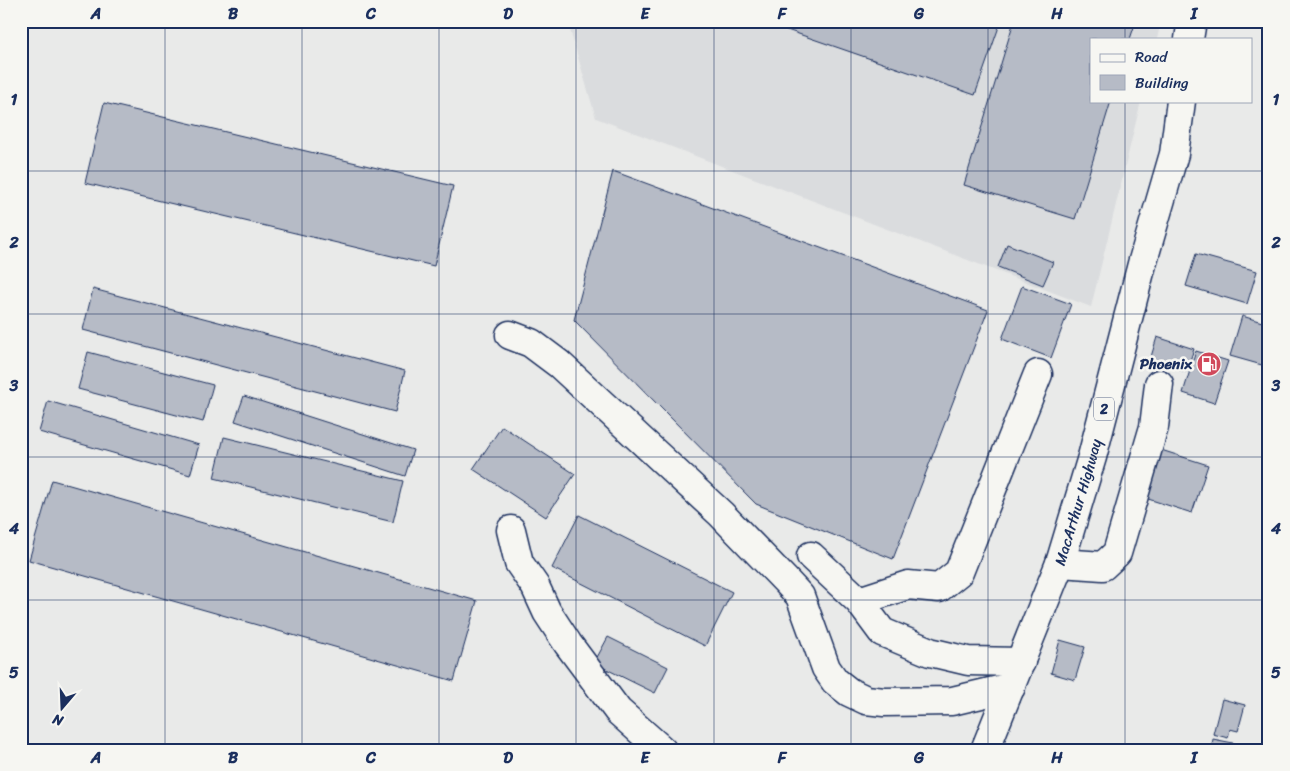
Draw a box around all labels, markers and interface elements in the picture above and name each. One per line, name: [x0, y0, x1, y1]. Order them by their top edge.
text: A: [90, 0, 101, 28]
text: B: [228, 0, 239, 28]
text: C: [365, 0, 377, 28]
text: D: [503, 0, 513, 28]
text: E: [641, 0, 651, 28]
text: F: [777, 0, 788, 28]
text: G: [913, 0, 925, 28]
text: H: [1050, 0, 1063, 28]
text: I: [1190, 0, 1199, 28]
legend: [1090, 38, 1252, 102]
text: Road: [1135, 44, 1168, 70]
text: Building: [1135, 70, 1189, 96]
text: 1: [11, 85, 18, 114]
text: 1: [1273, 85, 1280, 114]
text: 2: [8, 228, 19, 257]
text: 2: [1270, 228, 1281, 257]
place label: Phoenix: [1140, 351, 1193, 377]
fuel station icon: Phoenix: [1196, 351, 1222, 377]
text: 3: [9, 371, 19, 400]
text: 3: [1271, 371, 1281, 400]
road number: 2: [1094, 398, 1114, 420]
street label: MacArthur Highway: [1047, 436, 1109, 569]
text: 4: [8, 514, 19, 543]
text: 4: [1270, 514, 1281, 543]
text: 5: [9, 658, 19, 687]
text: 5: [1271, 658, 1281, 687]
north arrow: [38, 684, 88, 734]
text: N: [49, 706, 68, 734]
text: A: [90, 743, 101, 771]
text: B: [228, 743, 239, 771]
text: C: [365, 743, 377, 771]
text: D: [503, 743, 513, 771]
text: E: [641, 743, 651, 771]
text: F: [777, 743, 788, 771]
text: G: [913, 743, 925, 771]
text: H: [1050, 743, 1063, 771]
text: I: [1190, 743, 1199, 771]

